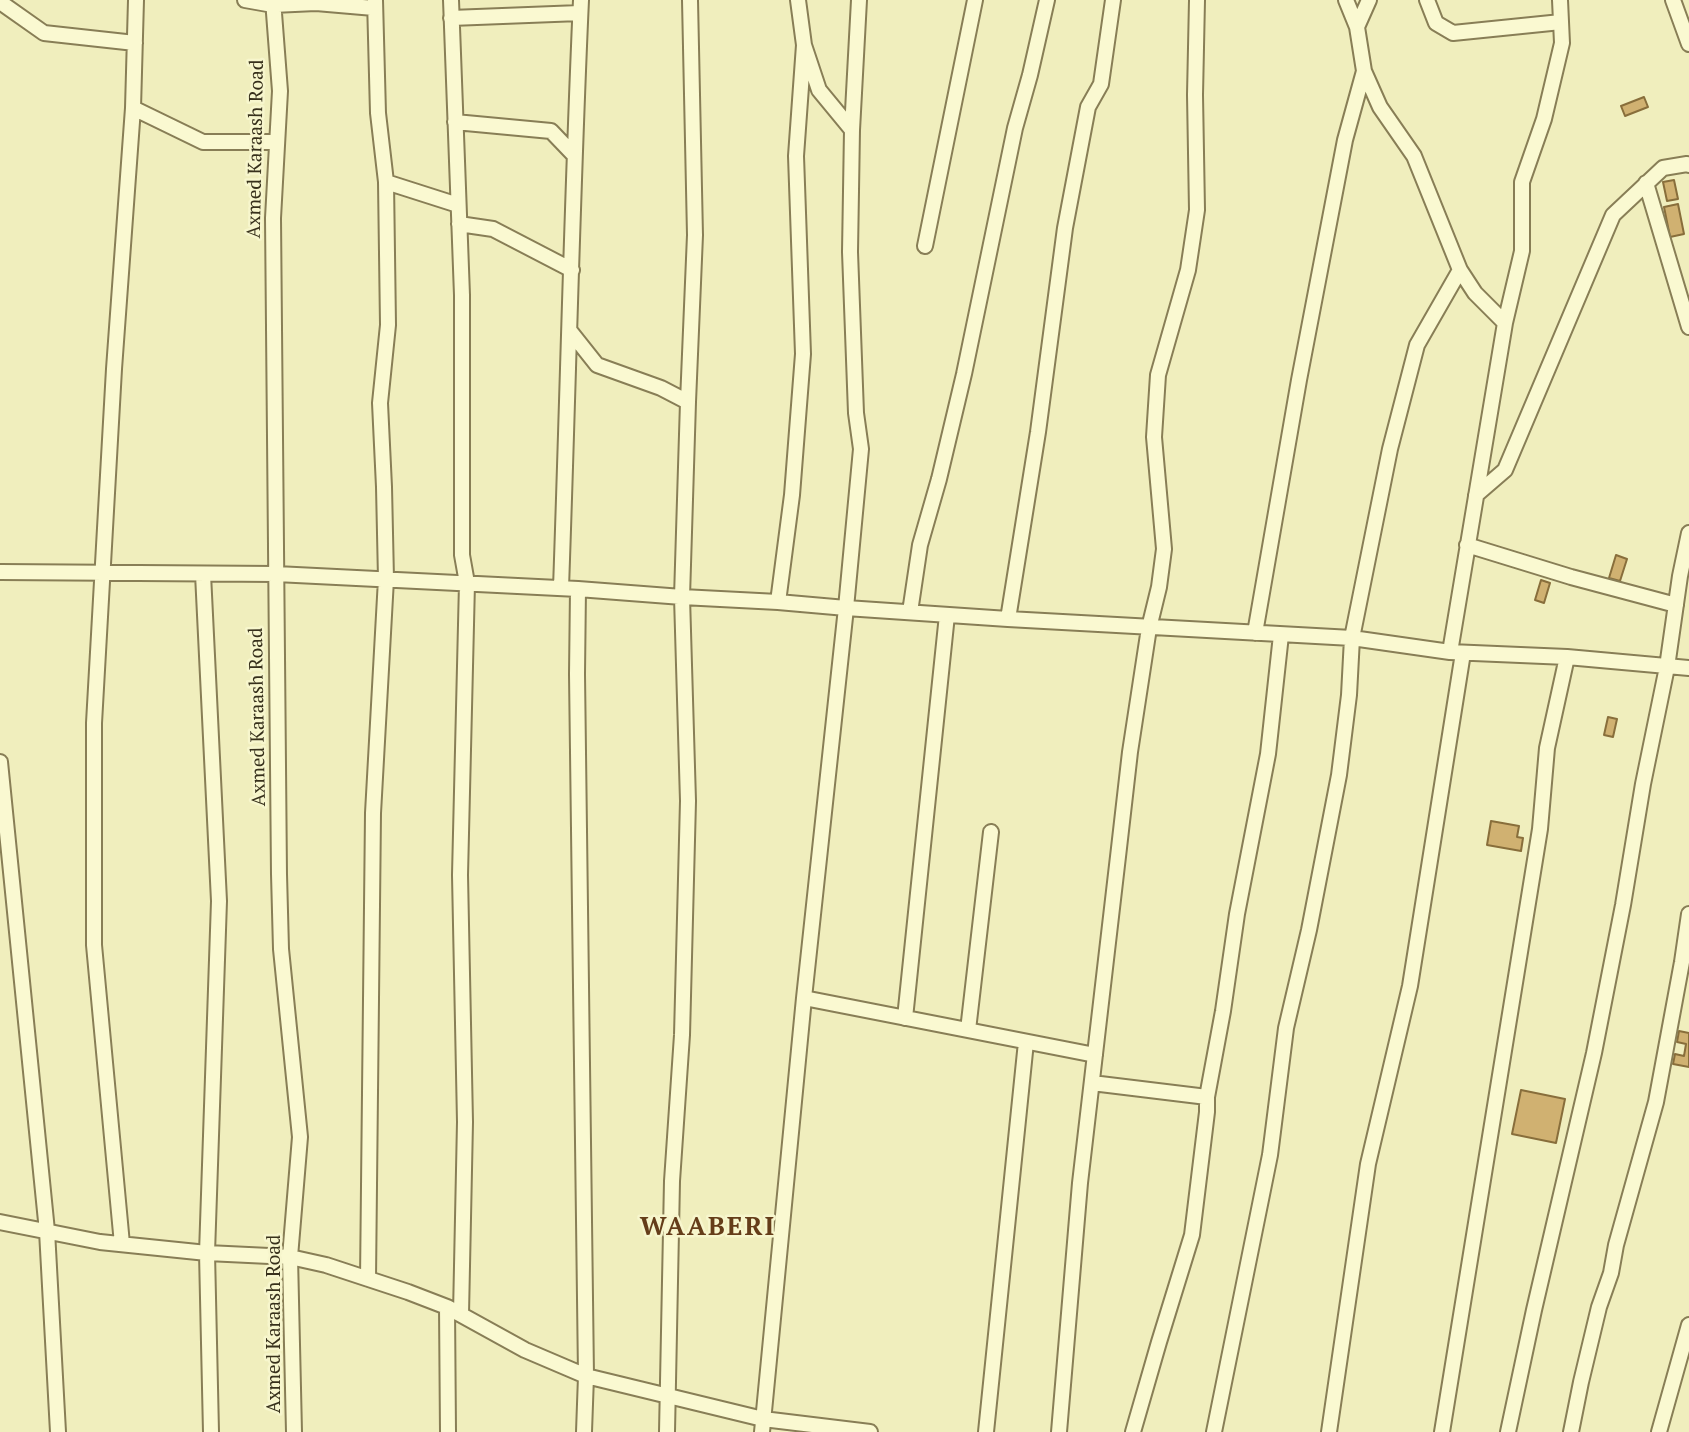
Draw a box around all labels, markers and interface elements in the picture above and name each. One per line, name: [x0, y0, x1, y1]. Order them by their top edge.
street label: Axmed Karaash Road: [243, 59, 269, 239]
street label: Axmed Karaash Road: [245, 627, 271, 807]
district label: WAABERI: [641, 1212, 775, 1244]
street label: Axmed Karaash Road: [264, 1235, 286, 1413]

